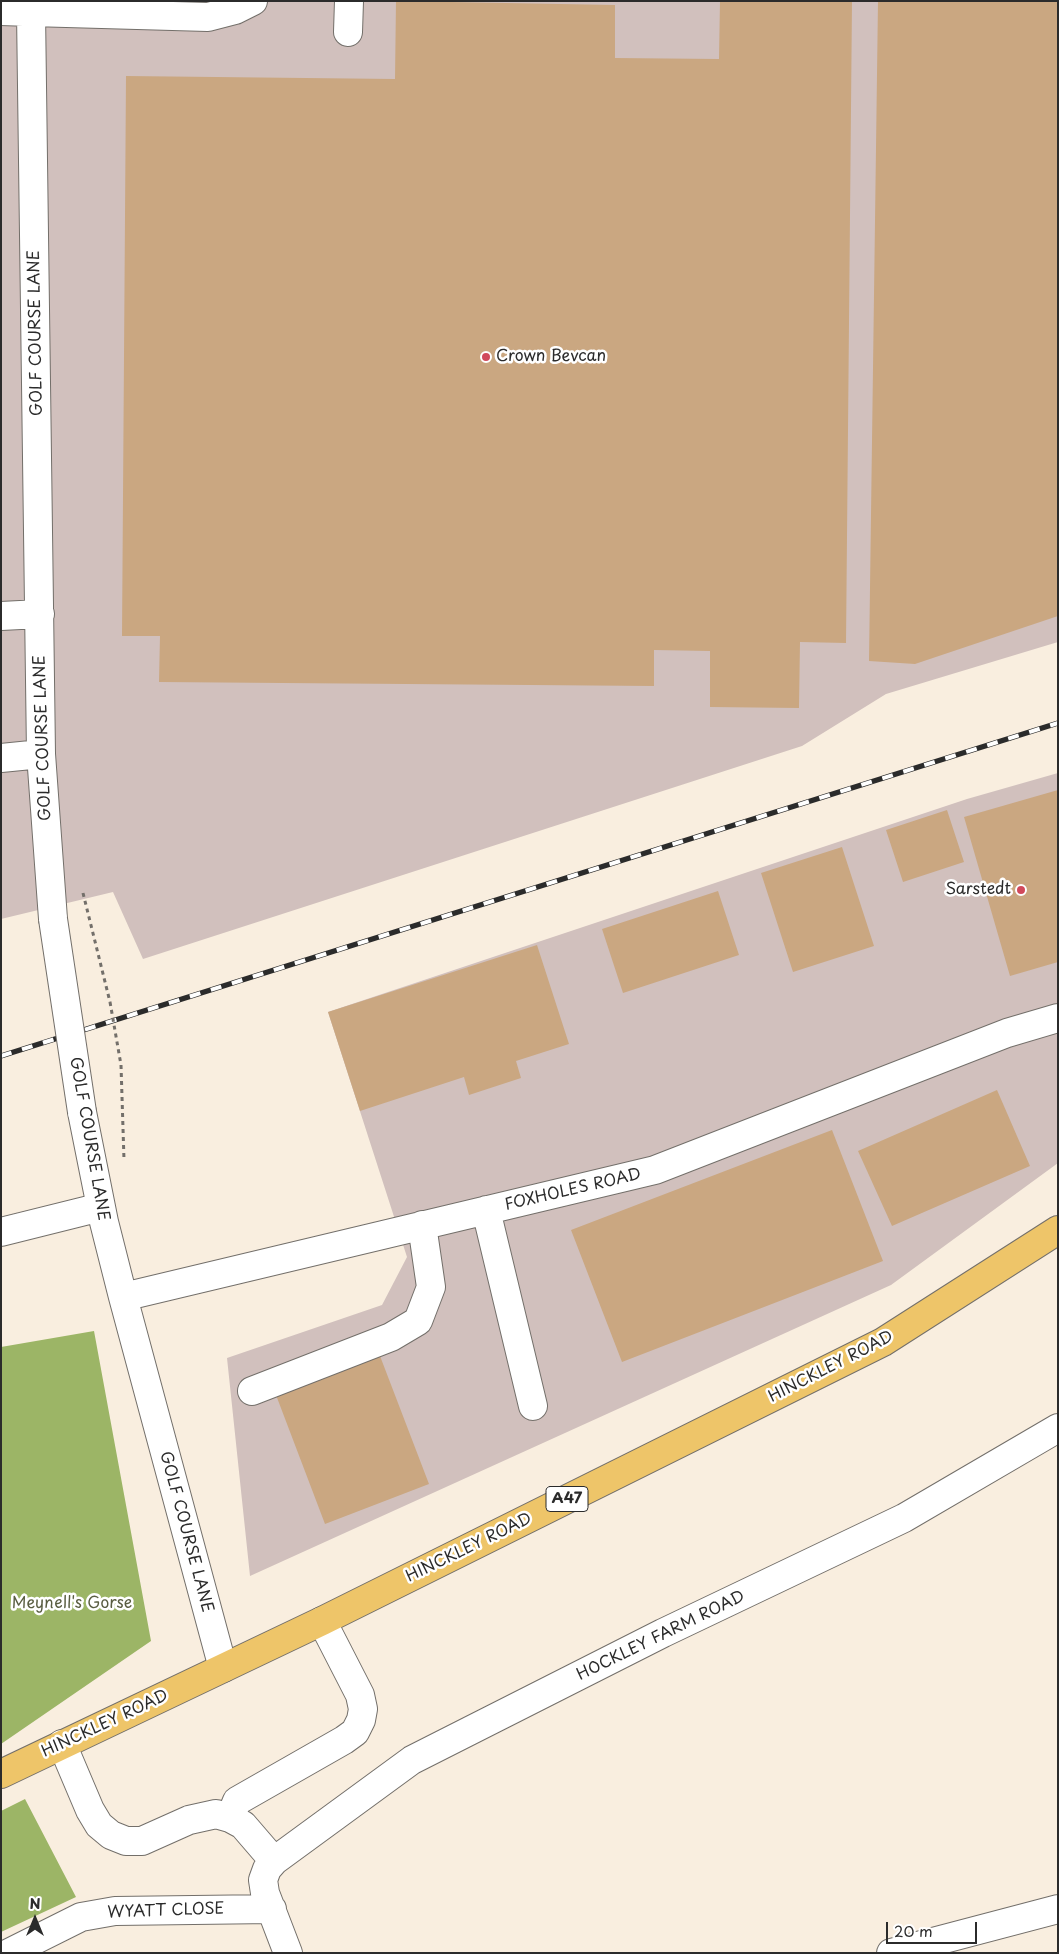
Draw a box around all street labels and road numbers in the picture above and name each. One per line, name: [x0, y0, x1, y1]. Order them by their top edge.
street label: GOLF COURSE LANE: [25, 250, 47, 416]
street label: GOLF COURSE LANE: [31, 655, 55, 821]
street label: GOLF COURSE LANE: [65, 1056, 113, 1222]
street label: FOXHOLES ROAD: [503, 1165, 643, 1215]
street label: HINCKLEY ROAD: [765, 1327, 897, 1407]
street label: GOLF COURSE LANE: [155, 1449, 217, 1615]
road number: A47: [546, 1486, 588, 1512]
street label: HINCKLEY ROAD: [403, 1509, 535, 1587]
street label: HOCKLEY FARM ROAD: [574, 1587, 748, 1685]
street label: HINCKLEY ROAD: [39, 1686, 171, 1762]
street label: WYATT CLOSE: [107, 1899, 225, 1923]

